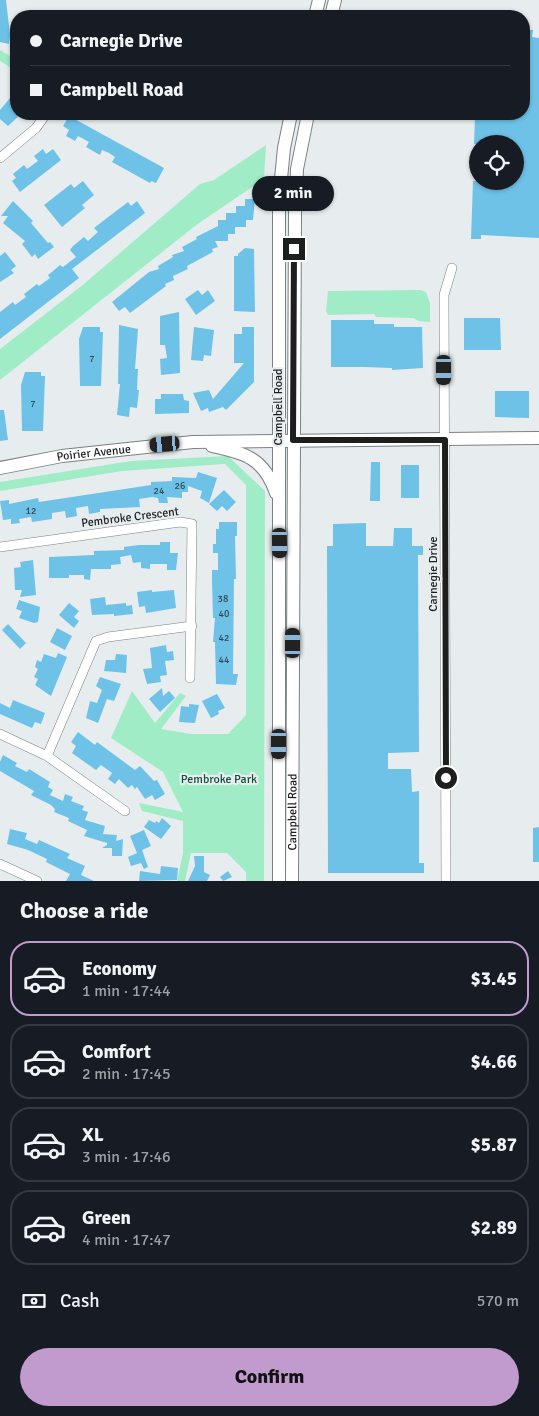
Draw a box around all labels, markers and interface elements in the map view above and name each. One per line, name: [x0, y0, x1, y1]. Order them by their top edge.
text: Carnegie Drive: [60, 29, 183, 53]
text: Campbell Road: [60, 78, 184, 102]
map controls: [469, 135, 524, 190]
button: locate: [469, 135, 524, 190]
callout: 2 min: [253, 176, 335, 212]
text: 2 min: [274, 183, 312, 203]
route end: [283, 238, 305, 260]
house number: 7: [89, 353, 95, 365]
car: [436, 355, 451, 385]
street label: Campbell Road: [271, 369, 286, 445]
house number: 7: [30, 398, 36, 410]
car: [149, 435, 180, 453]
street label: Poirier Avenue: [55, 442, 132, 465]
house number: 26: [175, 480, 185, 492]
house number: 24: [154, 485, 165, 497]
street label: Pembroke Crescent: [80, 504, 180, 531]
house number: 12: [26, 505, 36, 517]
car: [272, 528, 287, 558]
street label: Carnegie Drive: [426, 536, 441, 612]
house number: 38: [218, 593, 228, 605]
house number: 40: [219, 608, 229, 620]
car: [285, 628, 300, 658]
house number: 42: [219, 632, 229, 644]
house number: 44: [219, 654, 230, 666]
car: [271, 729, 286, 759]
route start: [435, 767, 457, 789]
park label: Pembroke Park: [181, 772, 257, 787]
street label: Campbell Road: [285, 774, 300, 850]
text: Choose a ride: [20, 897, 148, 924]
icon: car: [22, 956, 67, 1001]
text: Economy: [82, 957, 156, 981]
text: $3.45: [471, 967, 517, 991]
text: 1 min · 17:44: [82, 981, 171, 1001]
icon: car: [22, 1039, 67, 1084]
text: Comfort: [82, 1040, 151, 1064]
text: $4.66: [471, 1050, 517, 1074]
text: 2 min · 17:45: [82, 1064, 171, 1084]
icon: car: [22, 1122, 67, 1167]
text: XL: [82, 1123, 104, 1147]
text: $5.87: [471, 1133, 517, 1157]
text: 3 min · 17:46: [82, 1147, 171, 1167]
icon: car: [22, 1205, 67, 1250]
text: Green: [82, 1206, 131, 1230]
text: $2.89: [471, 1216, 517, 1240]
text: 4 min · 17:47: [82, 1230, 171, 1250]
icon: cash: [20, 1287, 48, 1315]
text: Cash: [60, 1289, 100, 1313]
text: 570 m: [477, 1291, 519, 1311]
button: Confirm: [20, 1348, 519, 1406]

